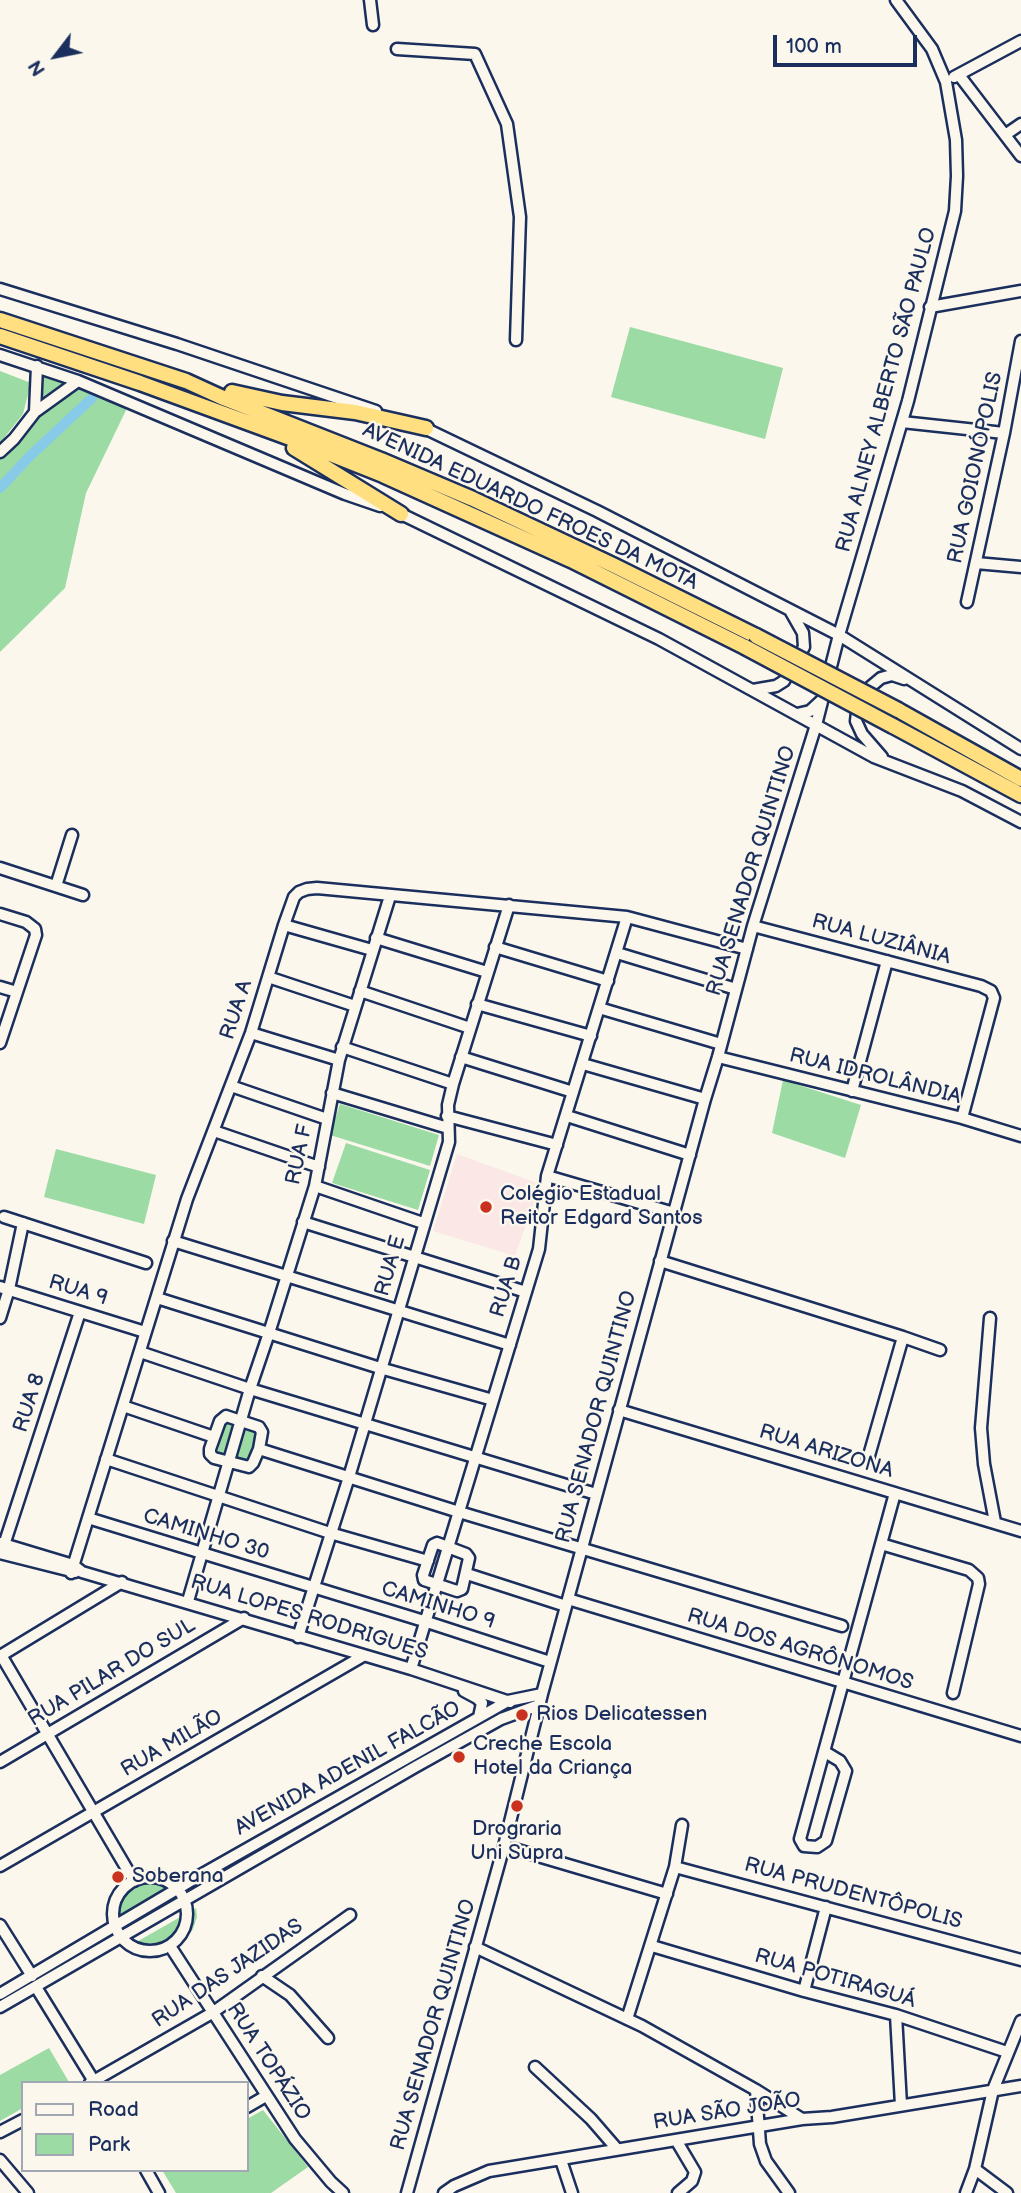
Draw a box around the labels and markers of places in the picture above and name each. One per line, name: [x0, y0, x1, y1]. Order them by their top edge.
place label: Colégio Estadual Reitor Edgard Santos: [500, 1182, 703, 1232]
marker: Colégio Estadual Reitor Edgard Santos: [478, 1199, 494, 1215]
place label: Rios Delicatessen: [536, 1702, 707, 1728]
marker: Rios Delicatessen: [514, 1707, 530, 1723]
place label: Creche Escola Hotel da Criança: [473, 1732, 632, 1782]
marker: Creche Escola Hotel da Criança: [451, 1749, 467, 1765]
marker: Drograria Uni Supra: [509, 1798, 525, 1814]
place label: Drograria Uni Supra: [470, 1817, 564, 1867]
place label: Soberana: [132, 1864, 224, 1890]
marker: Soberana: [110, 1869, 126, 1885]

